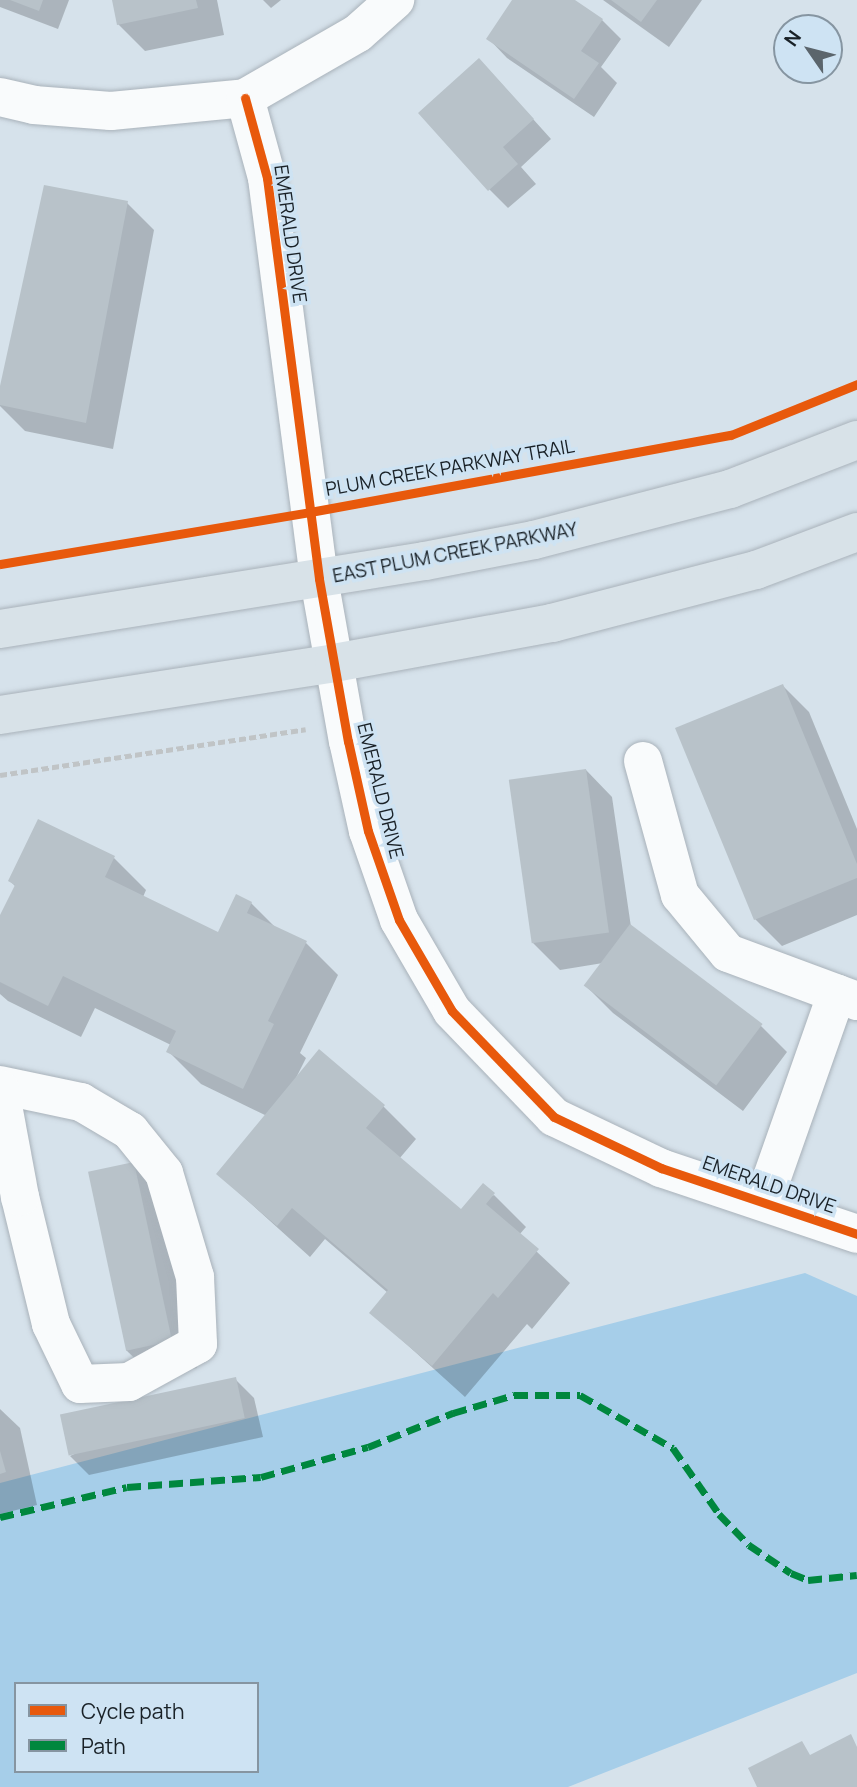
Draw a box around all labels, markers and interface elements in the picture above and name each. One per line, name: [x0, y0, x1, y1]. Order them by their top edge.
north arrow: [773, 14, 843, 84]
text: N: [778, 25, 807, 51]
street label: EMERALD DRIVE: [269, 163, 311, 305]
street label: PLUM CREEK PARKWAY TRAIL: [323, 435, 577, 501]
street label: EAST PLUM CREEK PARKWAY: [330, 518, 580, 588]
street label: EMERALD DRIVE: [352, 721, 408, 861]
street label: EMERALD DRIVE: [699, 1152, 839, 1218]
legend: [14, 1682, 259, 1773]
text: Cycle path: [81, 1697, 184, 1725]
text: Path: [81, 1732, 126, 1760]

